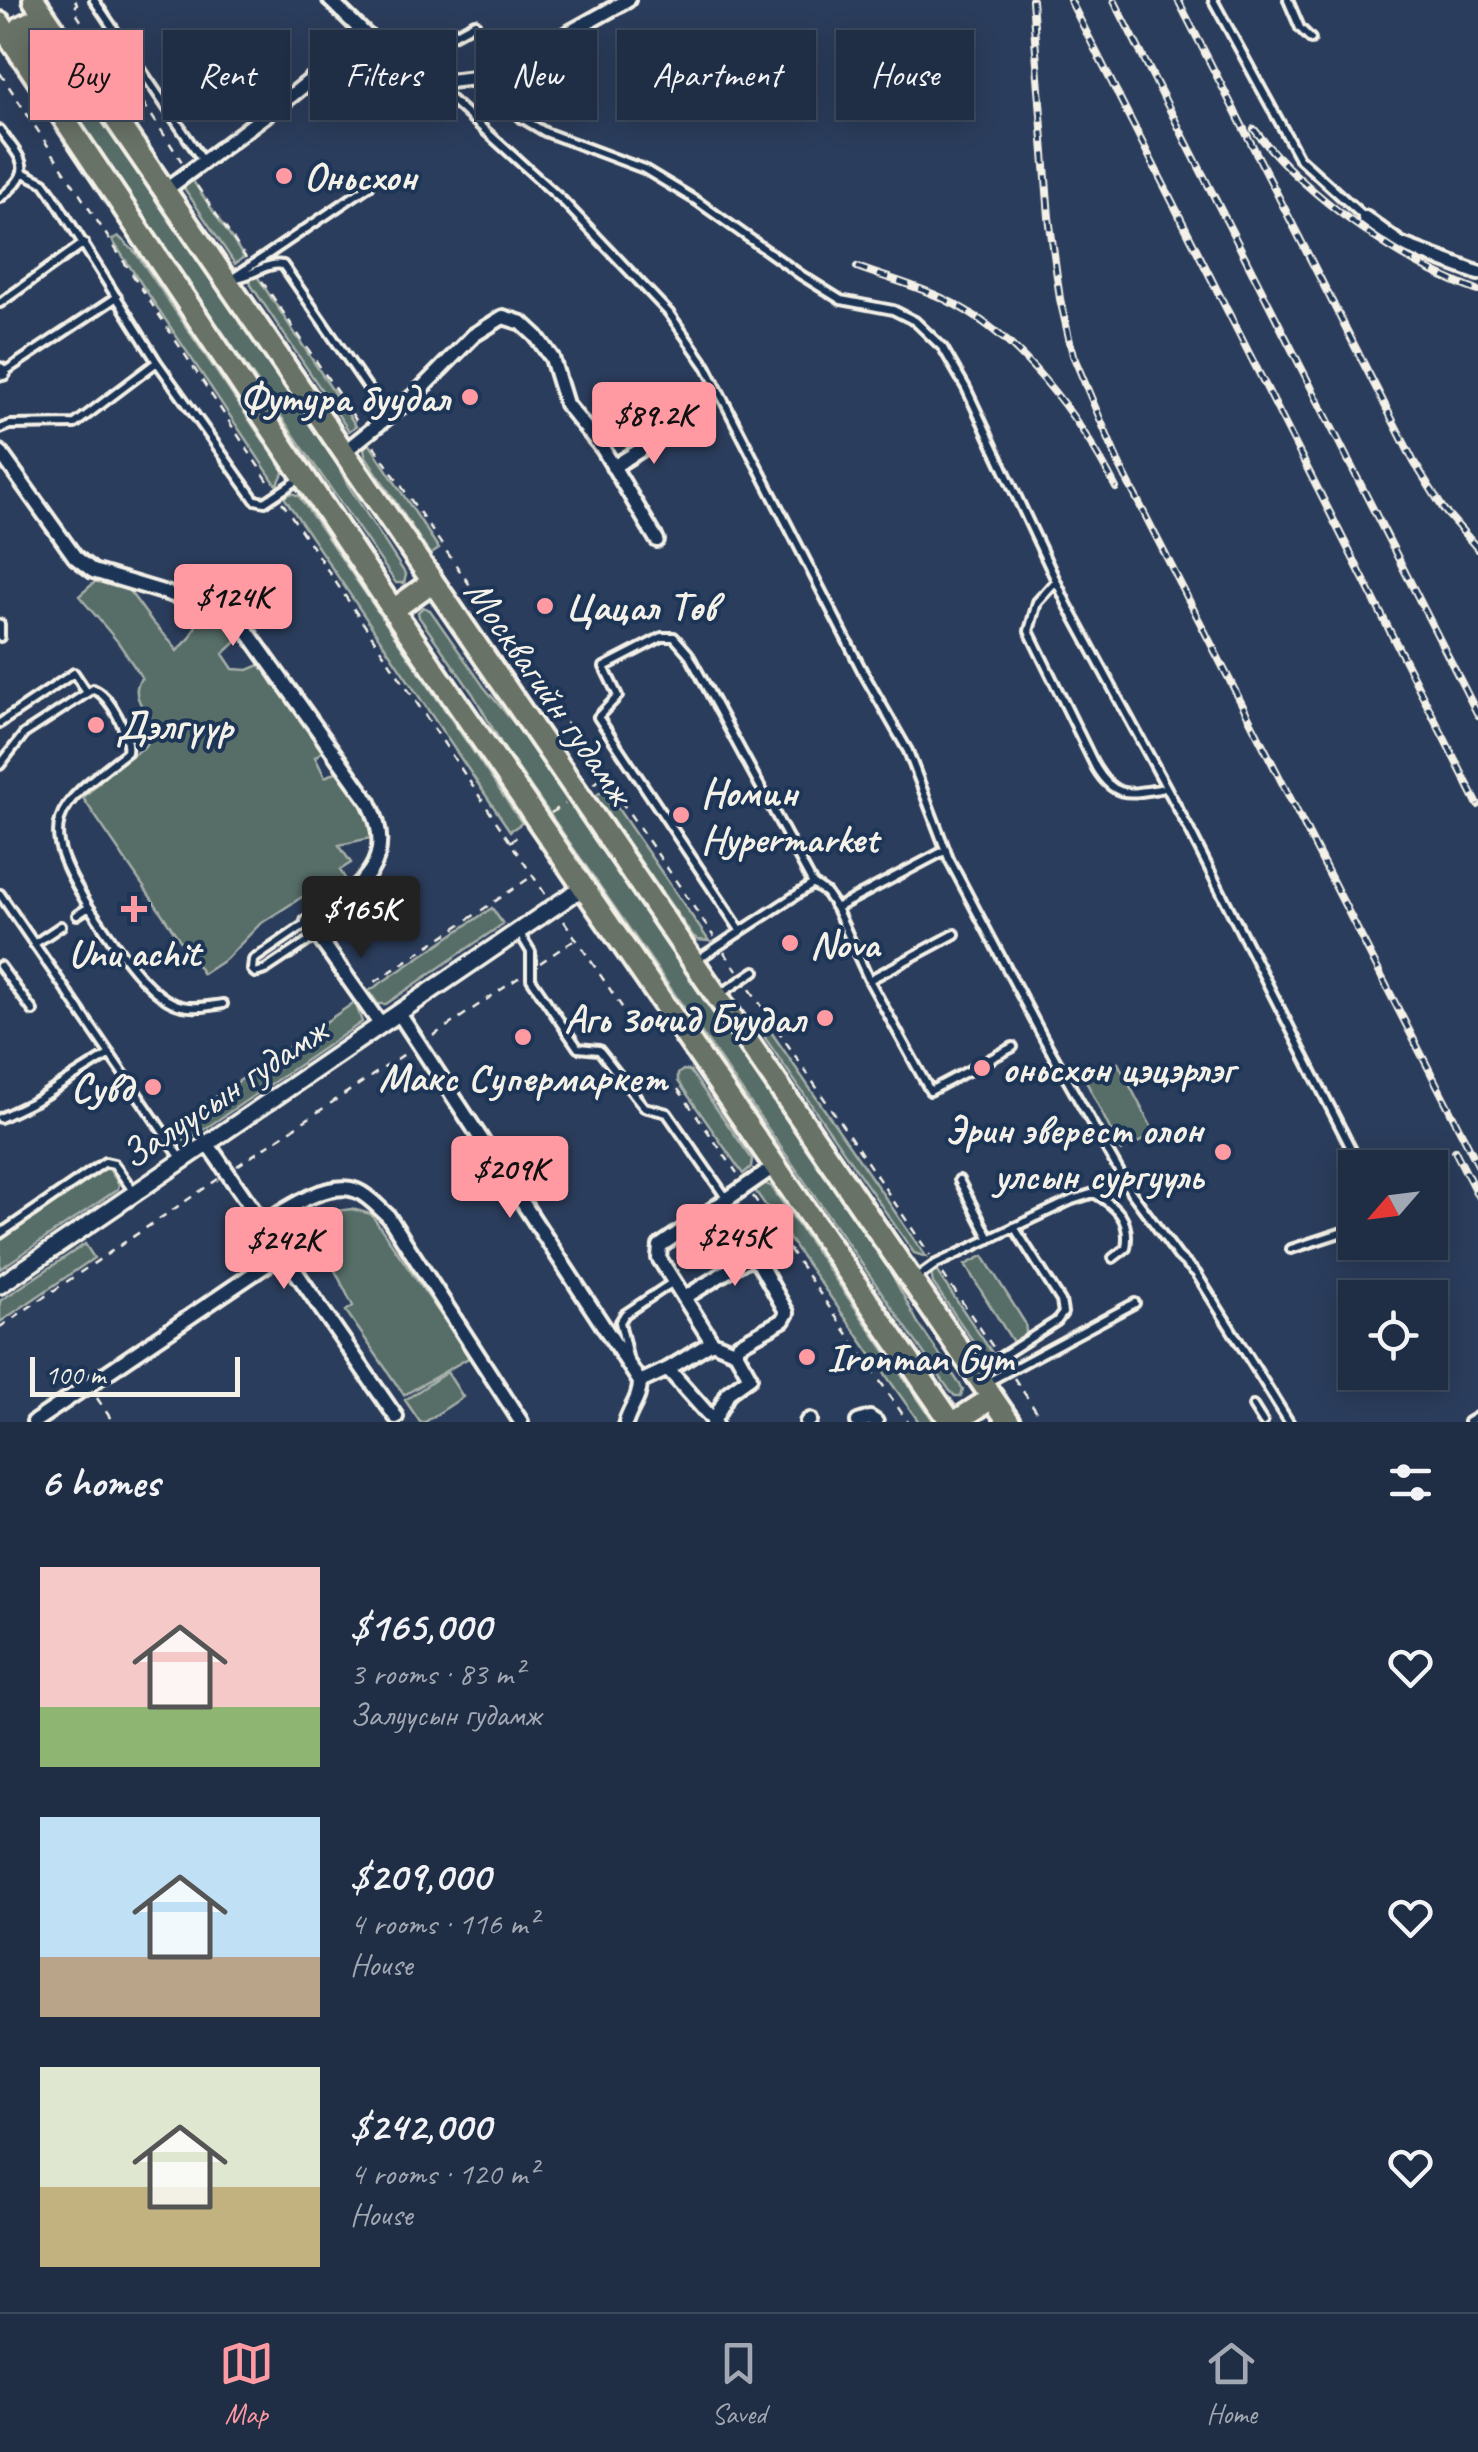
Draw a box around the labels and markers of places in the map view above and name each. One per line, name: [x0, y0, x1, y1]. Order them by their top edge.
place label: Оньсхон: [304, 152, 419, 202]
marker: Оньсхон: [273, 165, 295, 187]
place label: Футура буудал: [240, 373, 452, 423]
pin: $89.2K: [573, 382, 735, 467]
marker: Футура буудал: [459, 386, 481, 408]
pin: $124K: [163, 564, 303, 649]
place label: Цацал Төв: [565, 582, 726, 632]
marker: Цацал Төв: [534, 595, 556, 617]
place label: Дэлгүүр: [116, 701, 235, 751]
marker: Дэлгүүр: [85, 714, 107, 736]
place label: Номин Hyрermarket: [701, 768, 882, 864]
marker: Номин Hyрermarket: [670, 804, 692, 826]
pin: $165K: [291, 876, 431, 961]
marker: Unu achit: [121, 896, 147, 922]
place label: Nova: [810, 919, 882, 969]
place label: Unu achit: [68, 928, 204, 978]
marker: Nova: [779, 932, 801, 954]
place label: Агь 3очид Буудал: [564, 994, 808, 1044]
marker: Агь 3очид Буудал: [814, 1007, 836, 1029]
marker: Макс Супермаркет: [512, 1026, 534, 1048]
place label: оньсхон цэцэрлэг: [1002, 1044, 1239, 1094]
place label: Макс Супермаркет: [379, 1053, 669, 1103]
marker: оньсхон цэцэрлэг: [971, 1057, 993, 1079]
place label: Сувд: [71, 1063, 137, 1113]
marker: Сувд: [142, 1076, 164, 1098]
place label: Эрин эверест олон улсын сургууль: [945, 1105, 1206, 1201]
pin: $209K: [440, 1136, 580, 1221]
marker: Эрин эверест олон улсын сургууль: [1212, 1141, 1234, 1163]
pin: $245K: [665, 1204, 805, 1289]
pin: $242K: [214, 1207, 354, 1292]
place label: Ironman Gym: [827, 1333, 1016, 1383]
marker: Ironman Gym: [796, 1346, 818, 1368]

